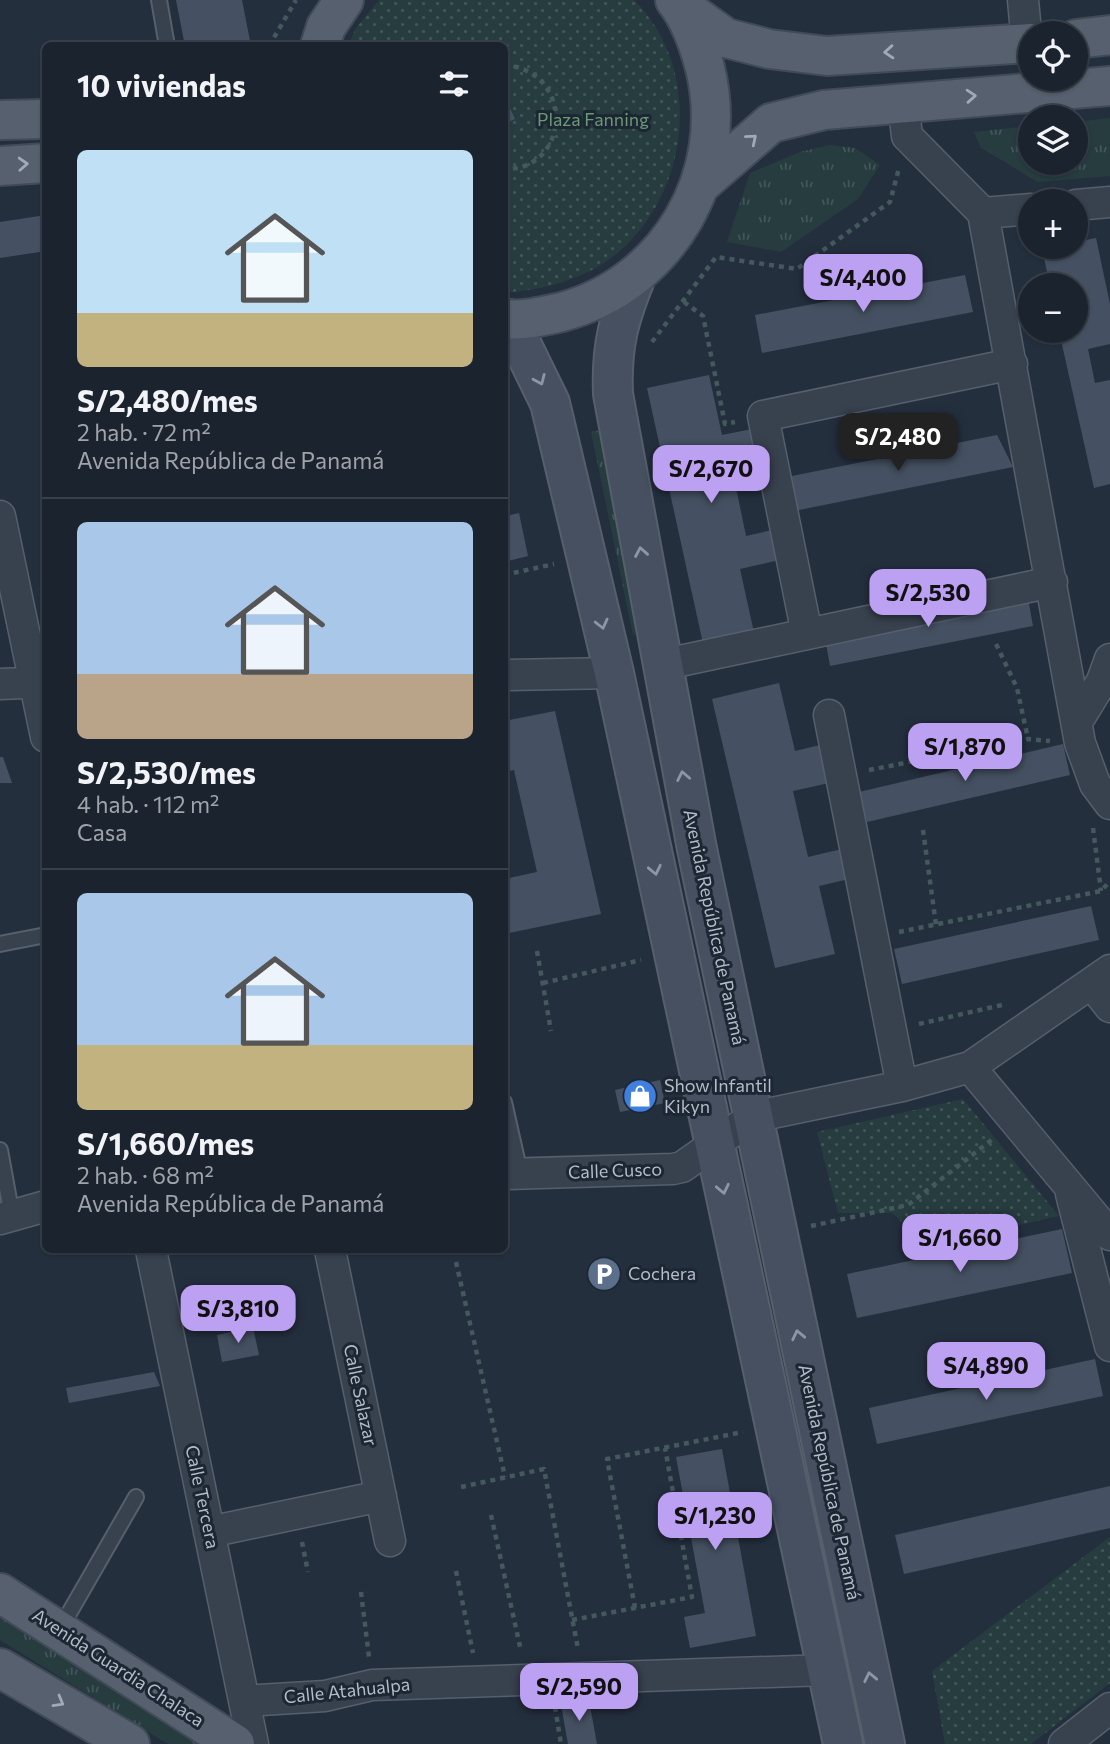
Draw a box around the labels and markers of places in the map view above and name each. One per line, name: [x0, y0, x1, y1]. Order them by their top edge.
pin: S/4,400: [798, 254, 928, 314]
pin: S/2,480: [833, 414, 963, 473]
pin: S/2,670: [646, 446, 776, 505]
pin: S/2,530: [863, 570, 993, 629]
pin: S/1,870: [900, 724, 1030, 783]
place label: Show Infantil Kikyn: [664, 1074, 772, 1117]
shop icon: Show Infantil Kikyn: [621, 1077, 659, 1115]
pin: S/1,660: [895, 1214, 1025, 1274]
parking icon: Cochera: [585, 1255, 623, 1293]
place label: Cochera: [628, 1262, 696, 1284]
pin: S/3,810: [173, 1286, 303, 1345]
pin: S/4,890: [921, 1342, 1051, 1402]
pin: S/1,230: [650, 1492, 780, 1552]
pin: S/2,590: [514, 1664, 644, 1723]

